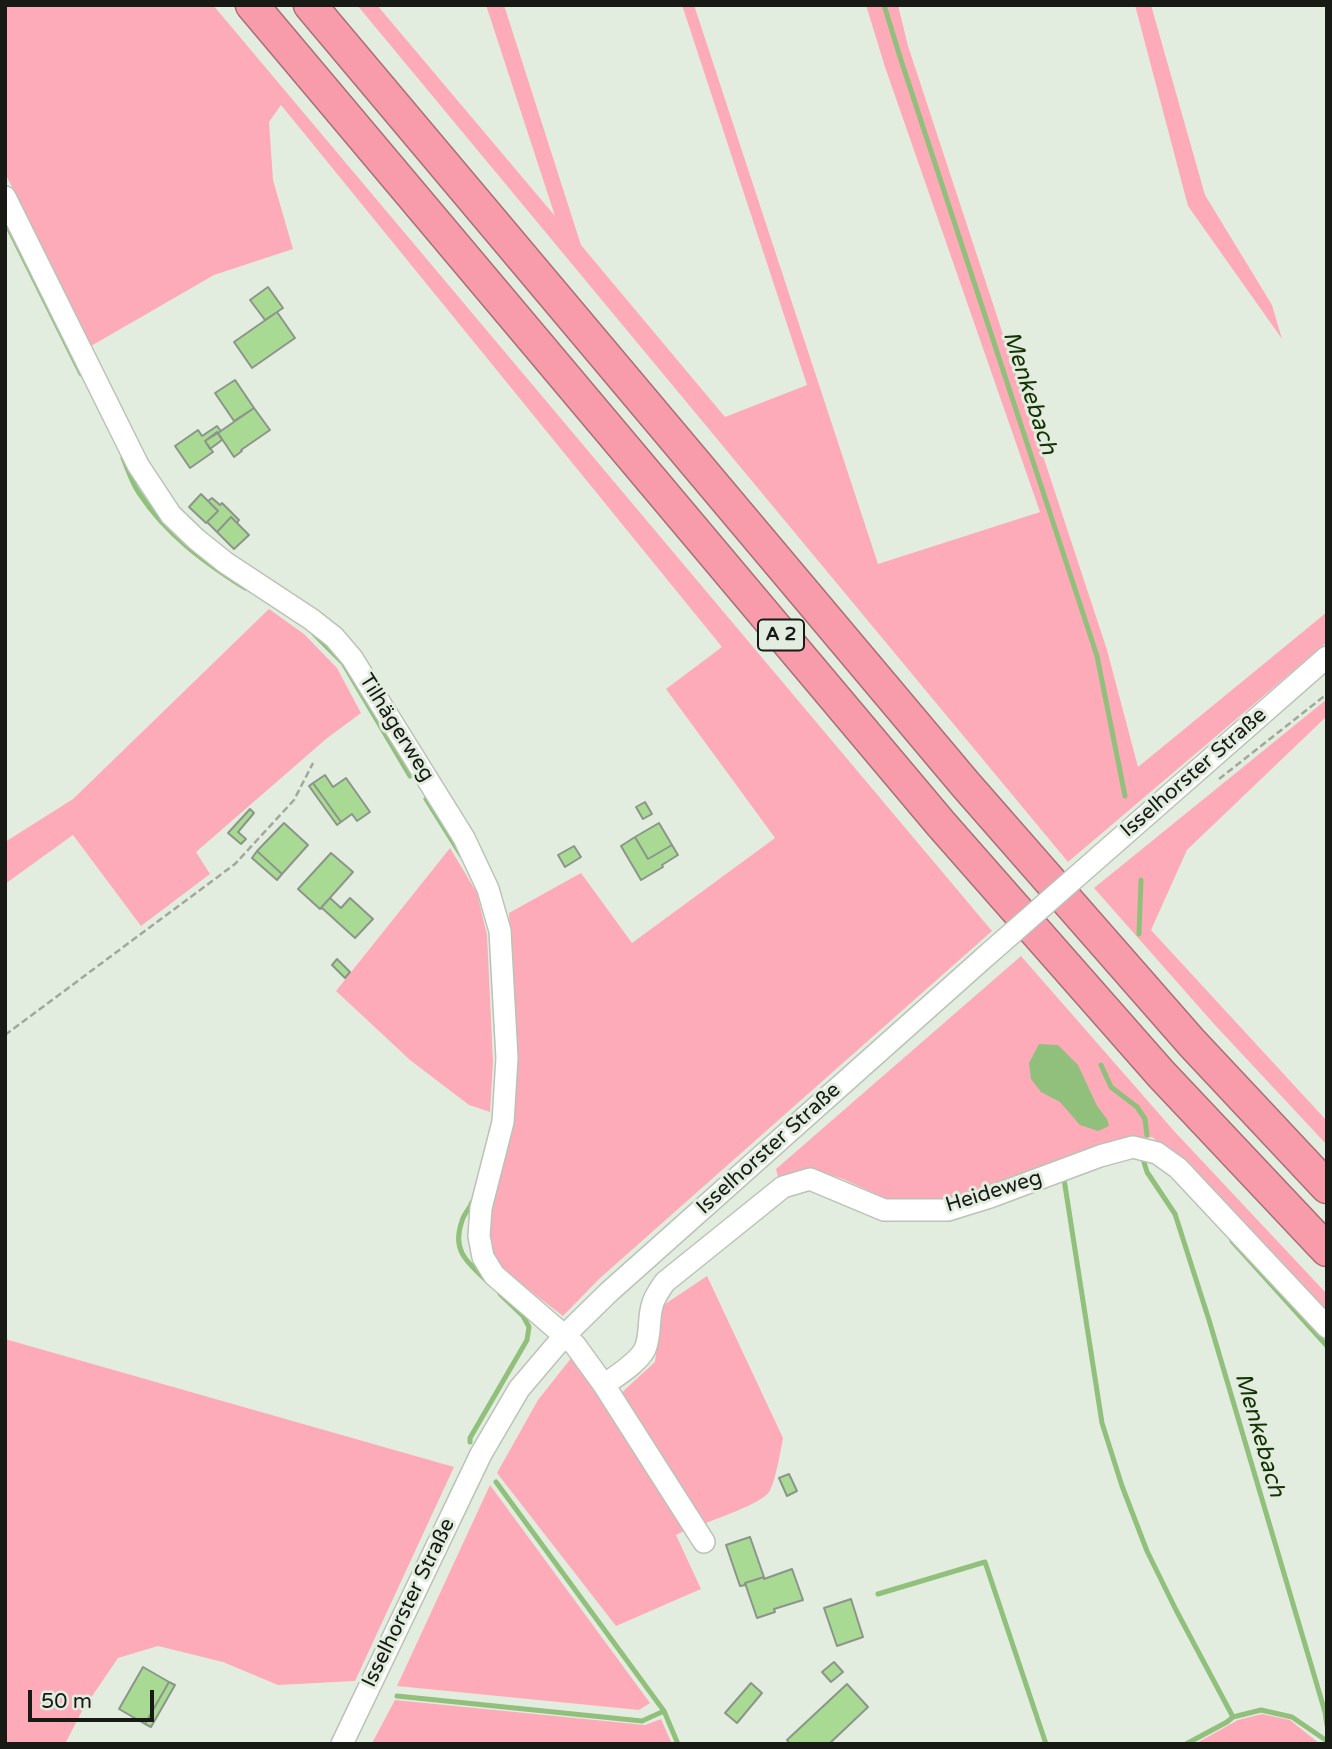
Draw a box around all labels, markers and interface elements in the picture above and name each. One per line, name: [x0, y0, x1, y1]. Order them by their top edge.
water label: Menkebach: [996, 328, 1062, 458]
road number: A 2: [758, 620, 804, 650]
street label: Tilhägerweg: [353, 669, 439, 787]
street label: Isselhorster Straße: [1116, 703, 1272, 843]
street label: Isselhorster Straße: [692, 1078, 846, 1220]
street label: Heideweg: [943, 1165, 1045, 1219]
water label: Menkebach: [1228, 1370, 1290, 1500]
street label: Isselhorster Straße: [357, 1514, 461, 1692]
scale bar: [32, 1676, 158, 1720]
text: 50 m: [41, 1689, 92, 1714]

